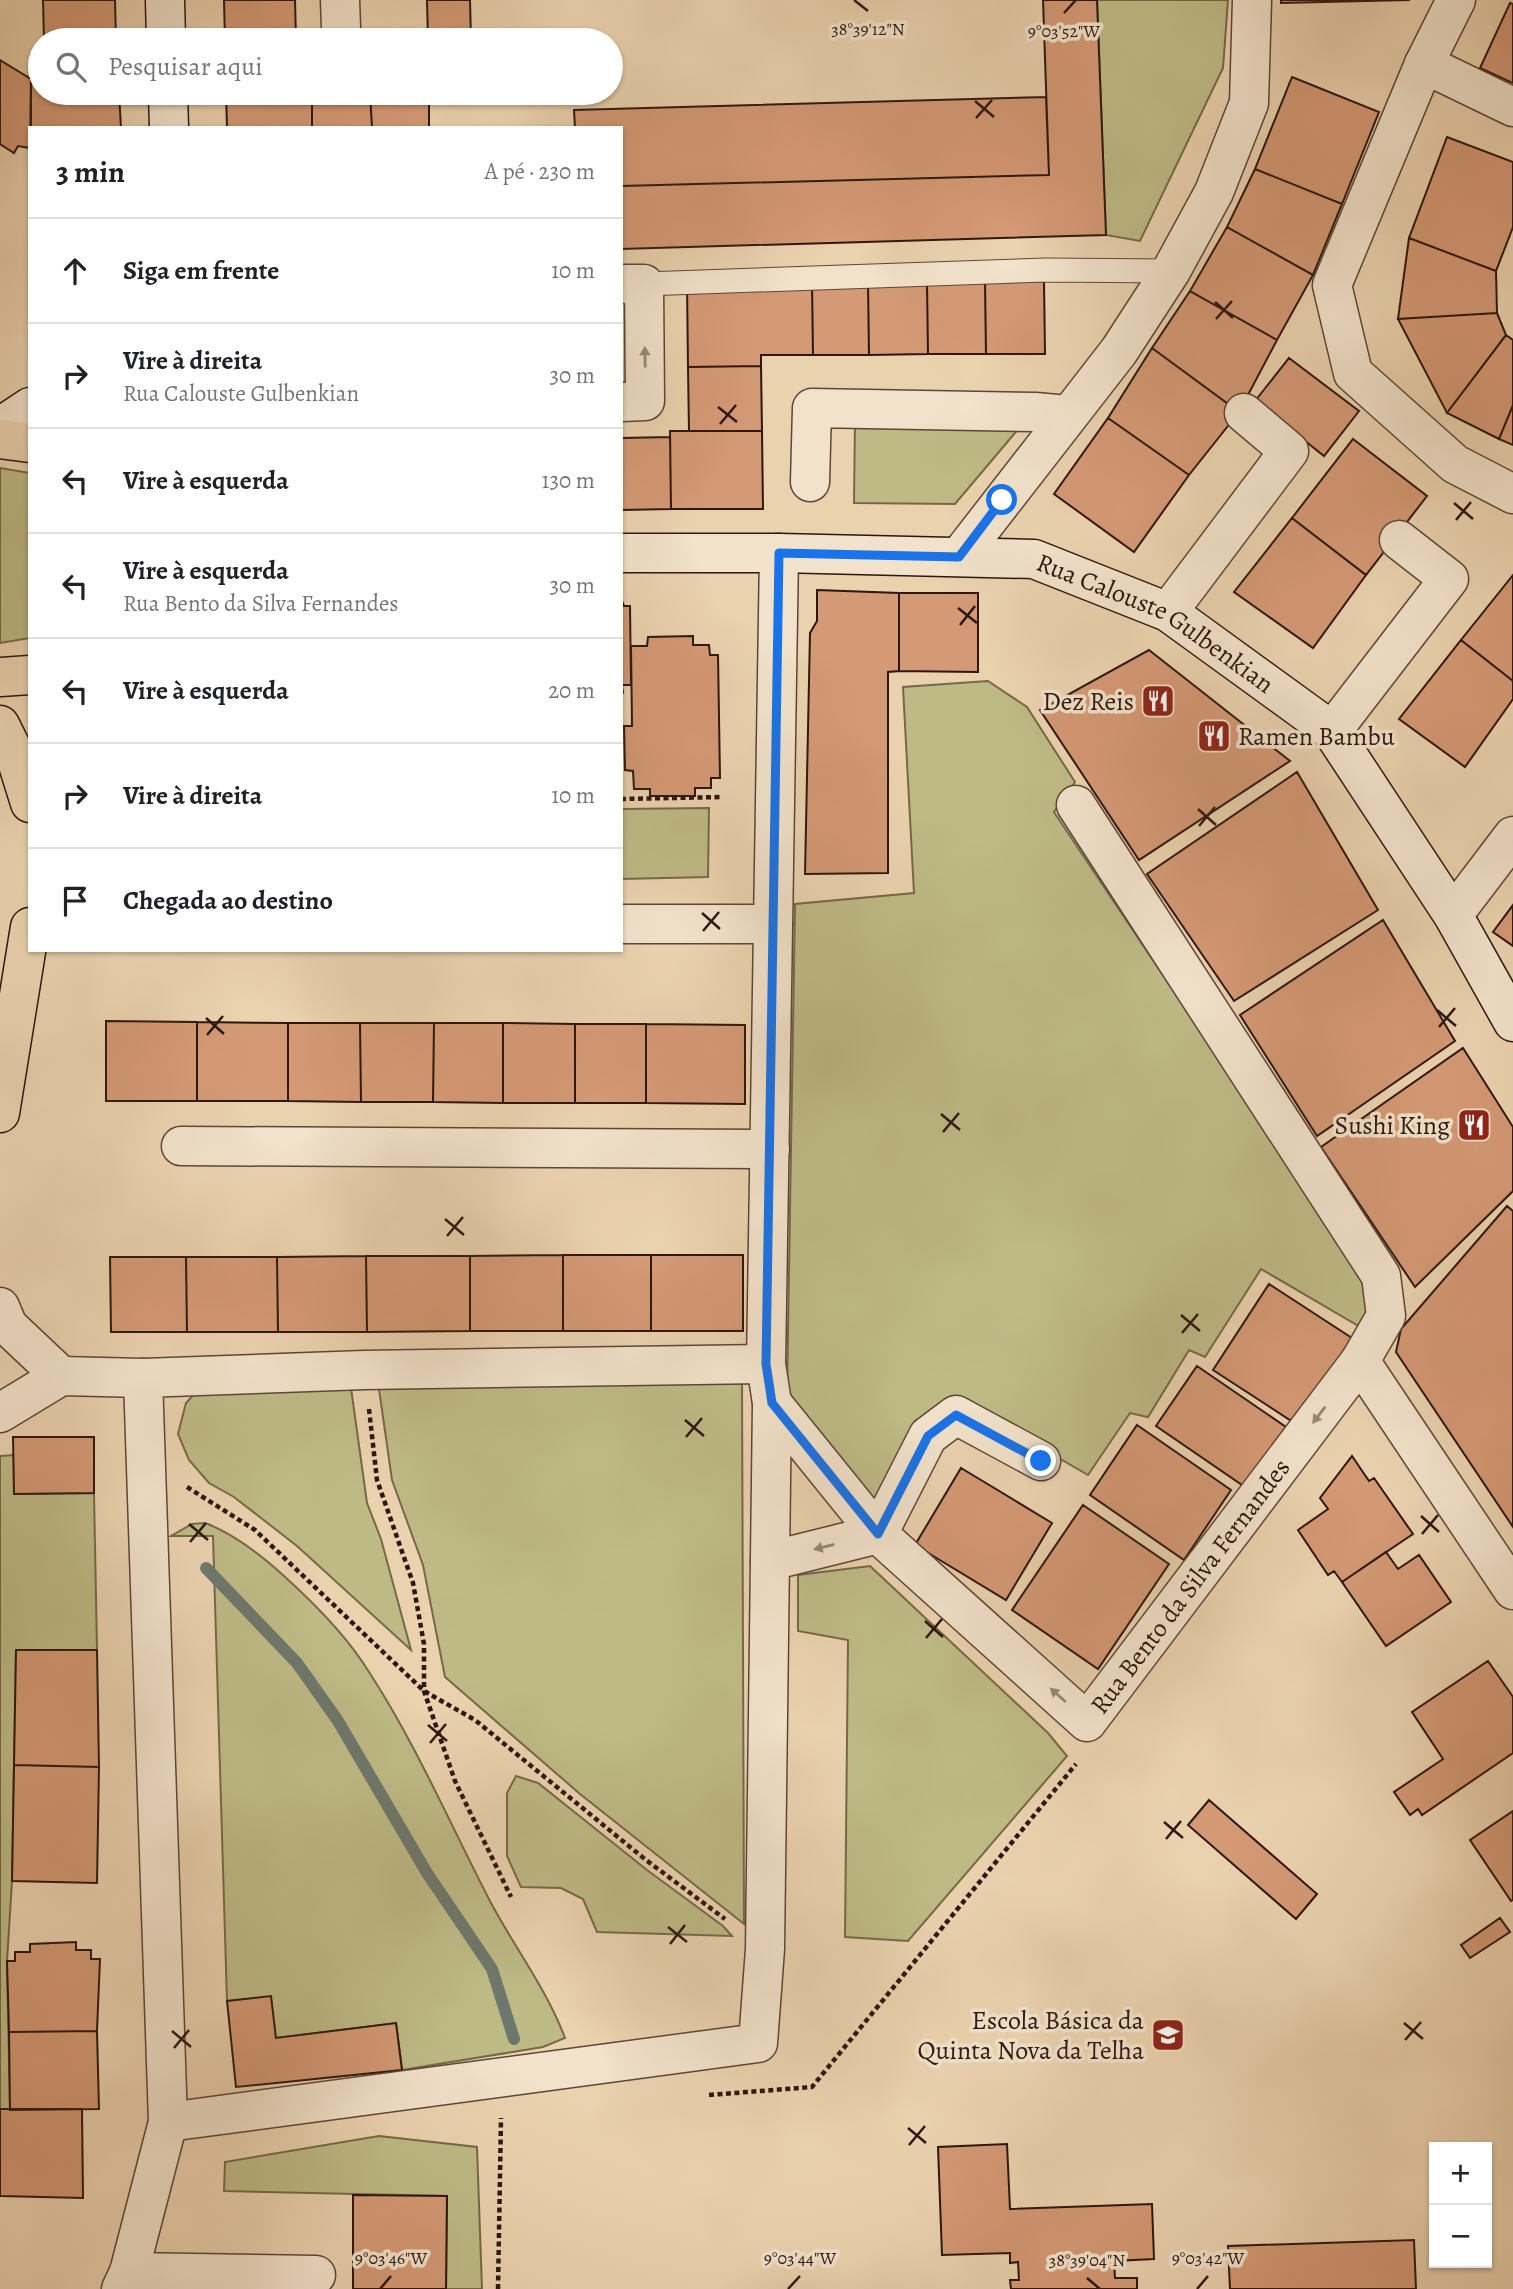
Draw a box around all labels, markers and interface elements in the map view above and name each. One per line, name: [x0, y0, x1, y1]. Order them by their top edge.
text: 38°39'12"N: [831, 17, 905, 41]
text: 9°03'52"W: [1028, 19, 1100, 43]
search box: [28, 28, 623, 105]
icon: search: [52, 48, 90, 86]
text: Pesquisar aqui: [108, 49, 263, 84]
text: 3 min: [56, 152, 125, 192]
text: A pé · 230 m: [484, 156, 595, 187]
icon: ahead: [56, 252, 94, 290]
text: Siga em frente: [123, 253, 279, 288]
text: 10 m: [551, 255, 595, 286]
text: Vire à direita: [123, 343, 262, 378]
one-way arrow: [639, 346, 651, 368]
icon: right: [56, 357, 94, 395]
text: 30 m: [549, 360, 595, 391]
text: Rua Calouste Gulbenkian: [123, 378, 359, 409]
icon: left: [56, 462, 94, 500]
text: Vire à esquerda: [123, 463, 289, 498]
text: 130 m: [542, 465, 595, 496]
route start: [986, 484, 1017, 515]
street label: Rua Calouste Gulbenkian: [1031, 545, 1281, 701]
text: Vire à esquerda: [123, 553, 289, 588]
icon: left: [56, 567, 94, 605]
text: 30 m: [549, 570, 595, 601]
text: Rua Bento da Silva Fernandes: [123, 588, 399, 619]
icon: left: [56, 672, 94, 710]
text: Vire à esquerda: [123, 673, 289, 708]
text: 20 m: [548, 675, 595, 706]
restaurant icon: Dez Reis: [1139, 682, 1177, 720]
place label: Dez Reis: [1042, 684, 1134, 719]
restaurant icon: Ramen Bambu: [1195, 717, 1233, 755]
place label: Ramen Bambu: [1238, 719, 1396, 754]
icon: right: [56, 777, 94, 815]
text: Vire à direita: [123, 778, 262, 813]
text: 10 m: [551, 780, 595, 811]
icon: arrive: [56, 882, 94, 920]
text: Chegada ao destino: [123, 883, 333, 918]
restaurant icon: Sushi King: [1455, 1106, 1493, 1144]
place label: Sushi King: [1334, 1108, 1450, 1143]
one-way arrow: [1311, 1406, 1326, 1424]
route end: [1025, 1445, 1056, 1476]
street label: Rua Bento da Silva Fernandes: [1082, 1452, 1298, 1721]
one-way arrow: [813, 1542, 835, 1553]
one-way arrow: [1049, 1687, 1067, 1703]
place label: Escola Básica da Quinta Nova da Telha: [917, 2003, 1144, 2068]
school or university icon: Escola Básica da Quinta Nova da Telha: [1149, 2016, 1187, 2054]
map controls: [1429, 2142, 1492, 2268]
button: +: [1429, 2142, 1492, 2205]
button: −: [1429, 2205, 1492, 2268]
text: 9°03'46"W: [355, 2246, 427, 2270]
text: 9°03'44"W: [764, 2246, 836, 2270]
text: 9°03'42"W: [1172, 2246, 1245, 2270]
text: 38°39'04"N: [1049, 2248, 1125, 2272]

